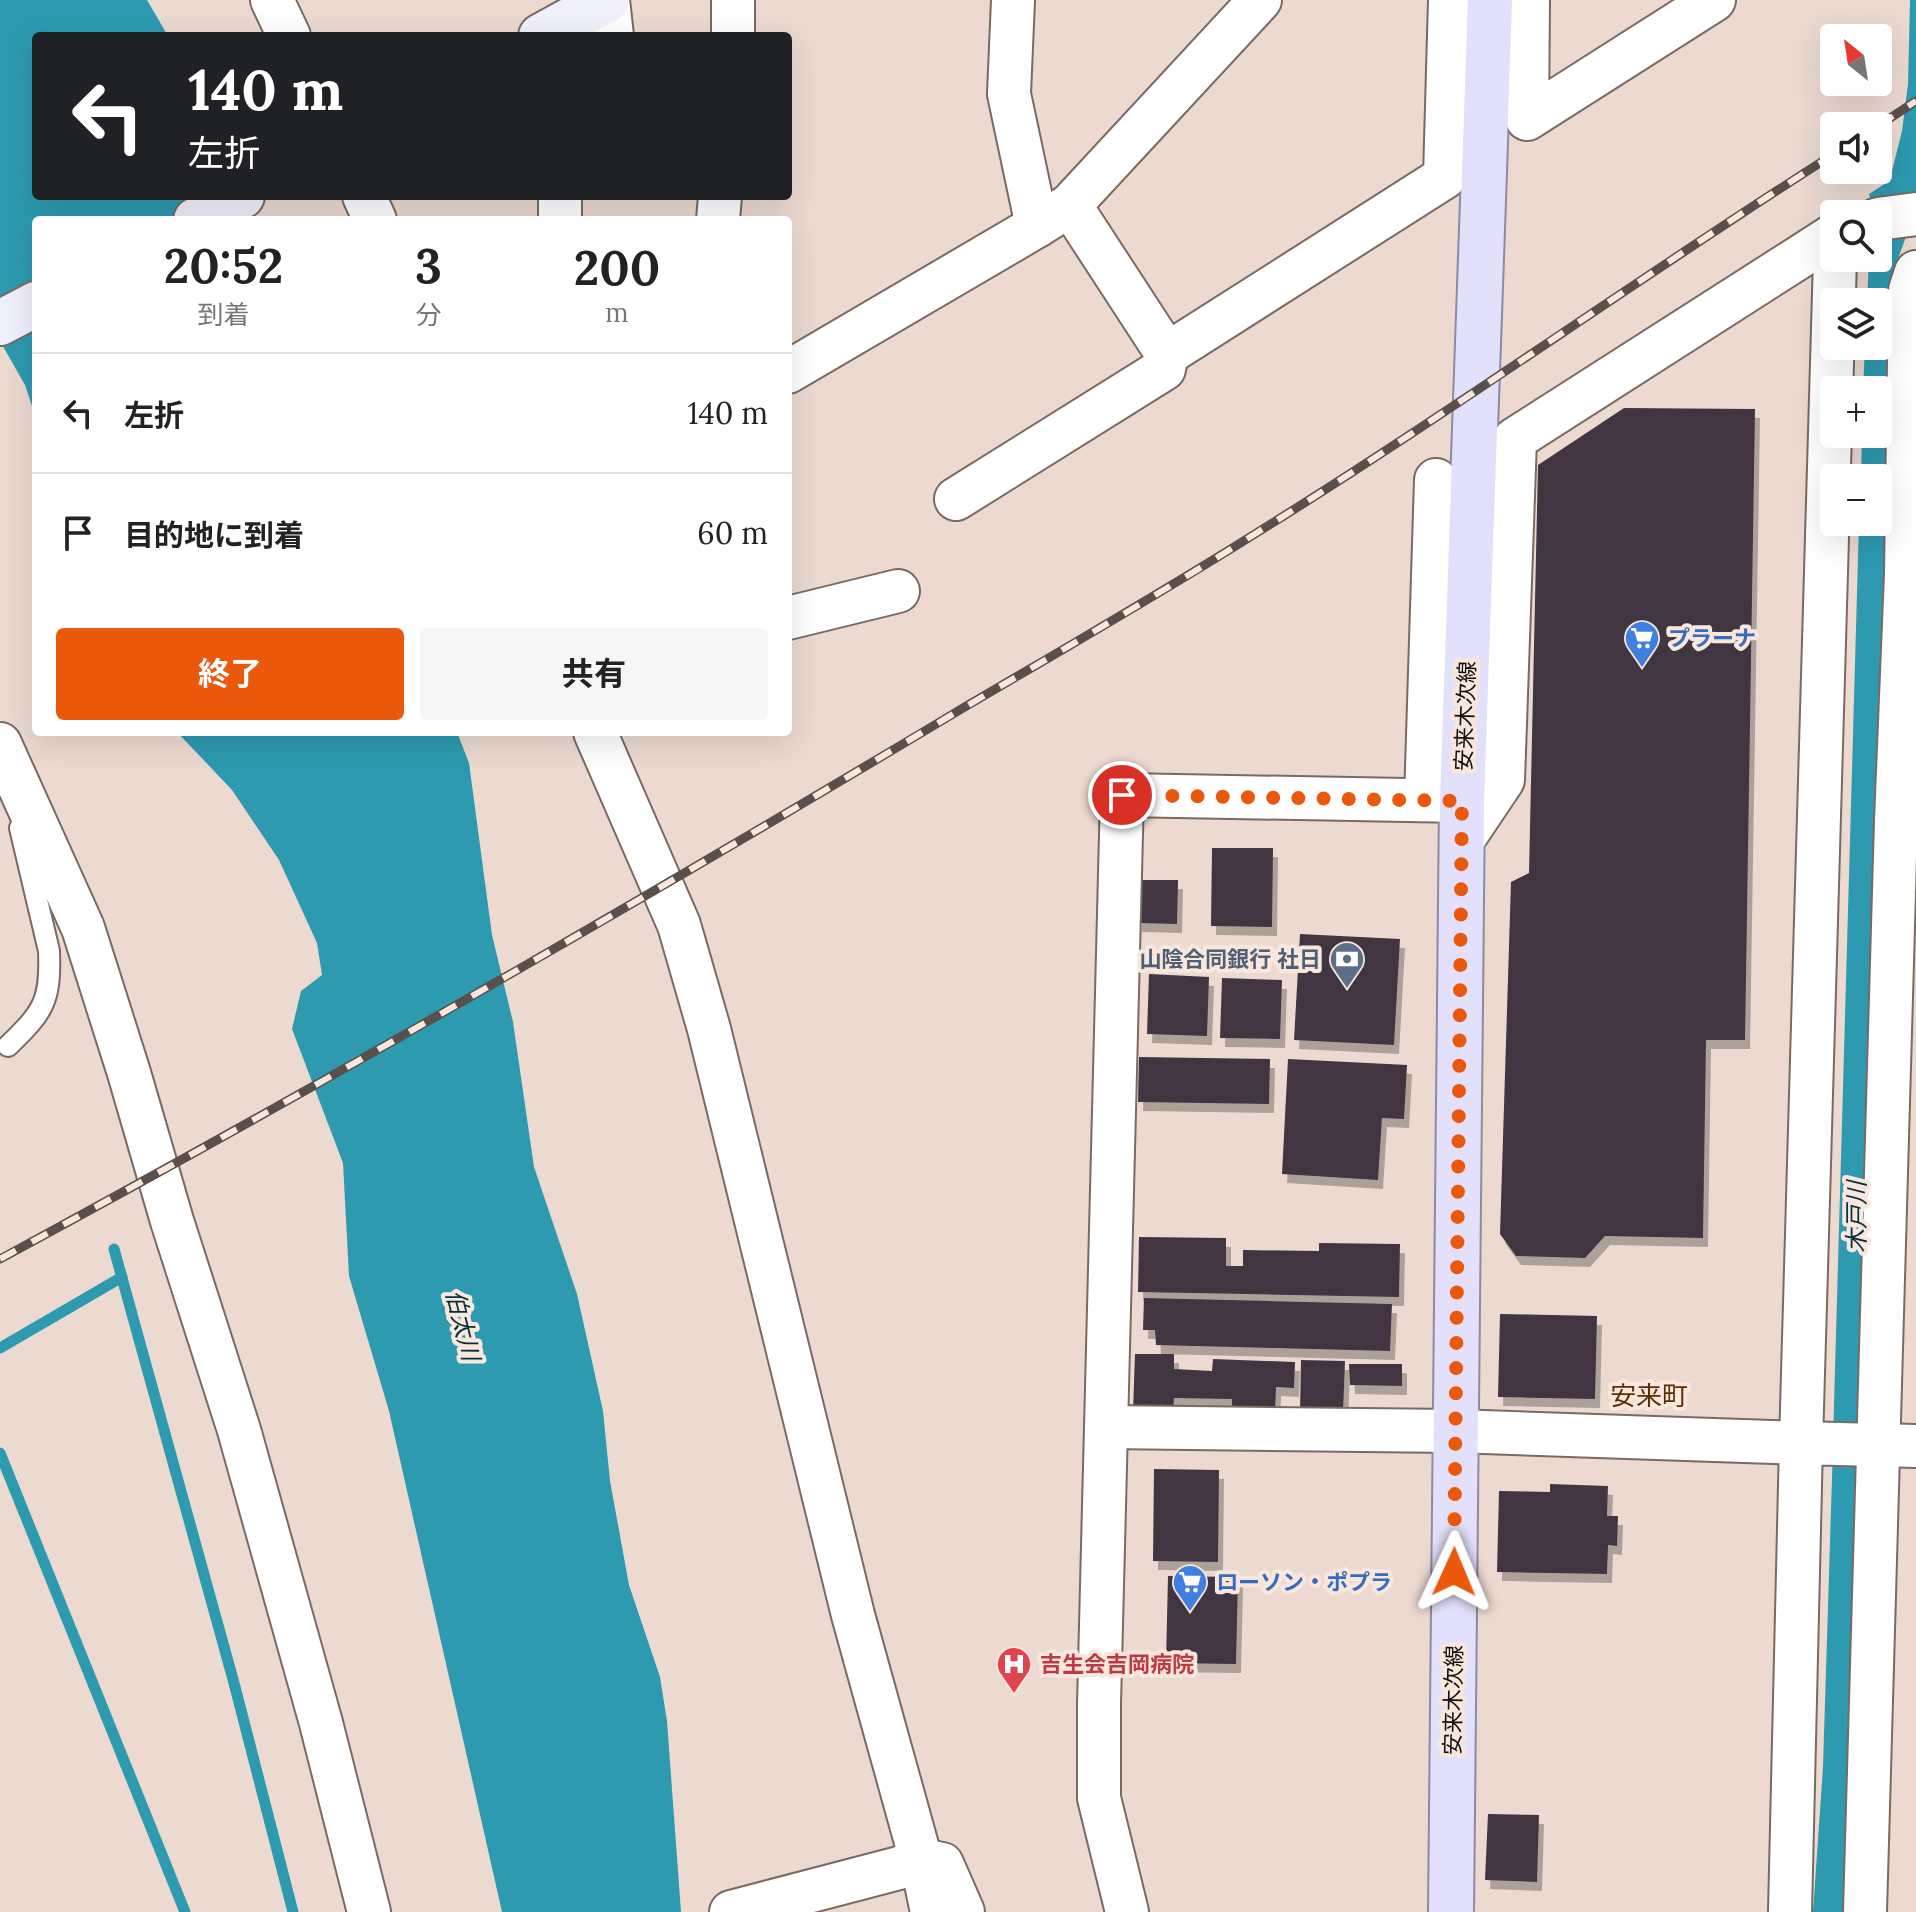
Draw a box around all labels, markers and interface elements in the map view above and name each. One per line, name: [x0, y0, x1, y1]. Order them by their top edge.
north arrow: [1820, 24, 1892, 96]
map controls: [1820, 24, 1892, 536]
text: 140 m: [188, 54, 343, 125]
icon: left: [56, 64, 160, 168]
button: sound: [1820, 112, 1892, 184]
text: 左折: [188, 130, 260, 176]
button: search: [1820, 200, 1892, 272]
text: 20:52: [164, 235, 283, 296]
text: 3: [415, 235, 442, 296]
text: 200: [574, 237, 660, 298]
button: layers: [1820, 288, 1892, 360]
text: m: [605, 296, 629, 329]
text: 到着: [198, 298, 250, 331]
text: 分: [415, 298, 441, 331]
button: +: [1820, 376, 1892, 448]
icon: left: [56, 391, 100, 435]
text: 140 m: [687, 394, 768, 432]
text: 左折: [124, 396, 184, 434]
button: −: [1820, 464, 1892, 536]
icon: arrive: [56, 511, 100, 555]
text: 60 m: [697, 514, 768, 552]
text: 目的地に到着: [124, 516, 304, 554]
supermarket icon: プラーナ: [1623, 619, 1661, 669]
place label: プラーナ: [1668, 624, 1756, 652]
button: 終了: [56, 628, 404, 720]
button: 共有: [420, 628, 768, 720]
street label: 安来木次線: [1449, 661, 1481, 771]
pin: [1088, 761, 1156, 829]
icon: arrive: [1100, 773, 1144, 817]
bank icon: 山陰合同銀行 社日: [1328, 940, 1366, 990]
place label: 山陰合同銀行 社日: [1139, 945, 1321, 973]
water label: 木戸川: [1841, 1178, 1872, 1253]
water label: 伯太川: [439, 1286, 487, 1367]
district label: 安来町: [1610, 1379, 1688, 1412]
position arrow: [1412, 1530, 1496, 1614]
supermarket icon: ローソン・ポプラ: [1171, 1563, 1209, 1613]
place label: ローソン・ポプラ: [1216, 1568, 1392, 1596]
hospital icon: 吉生会吉岡病院: [995, 1645, 1033, 1695]
street label: 安来木次線: [1438, 1645, 1468, 1755]
place label: 吉生会吉岡病院: [1040, 1650, 1194, 1678]

